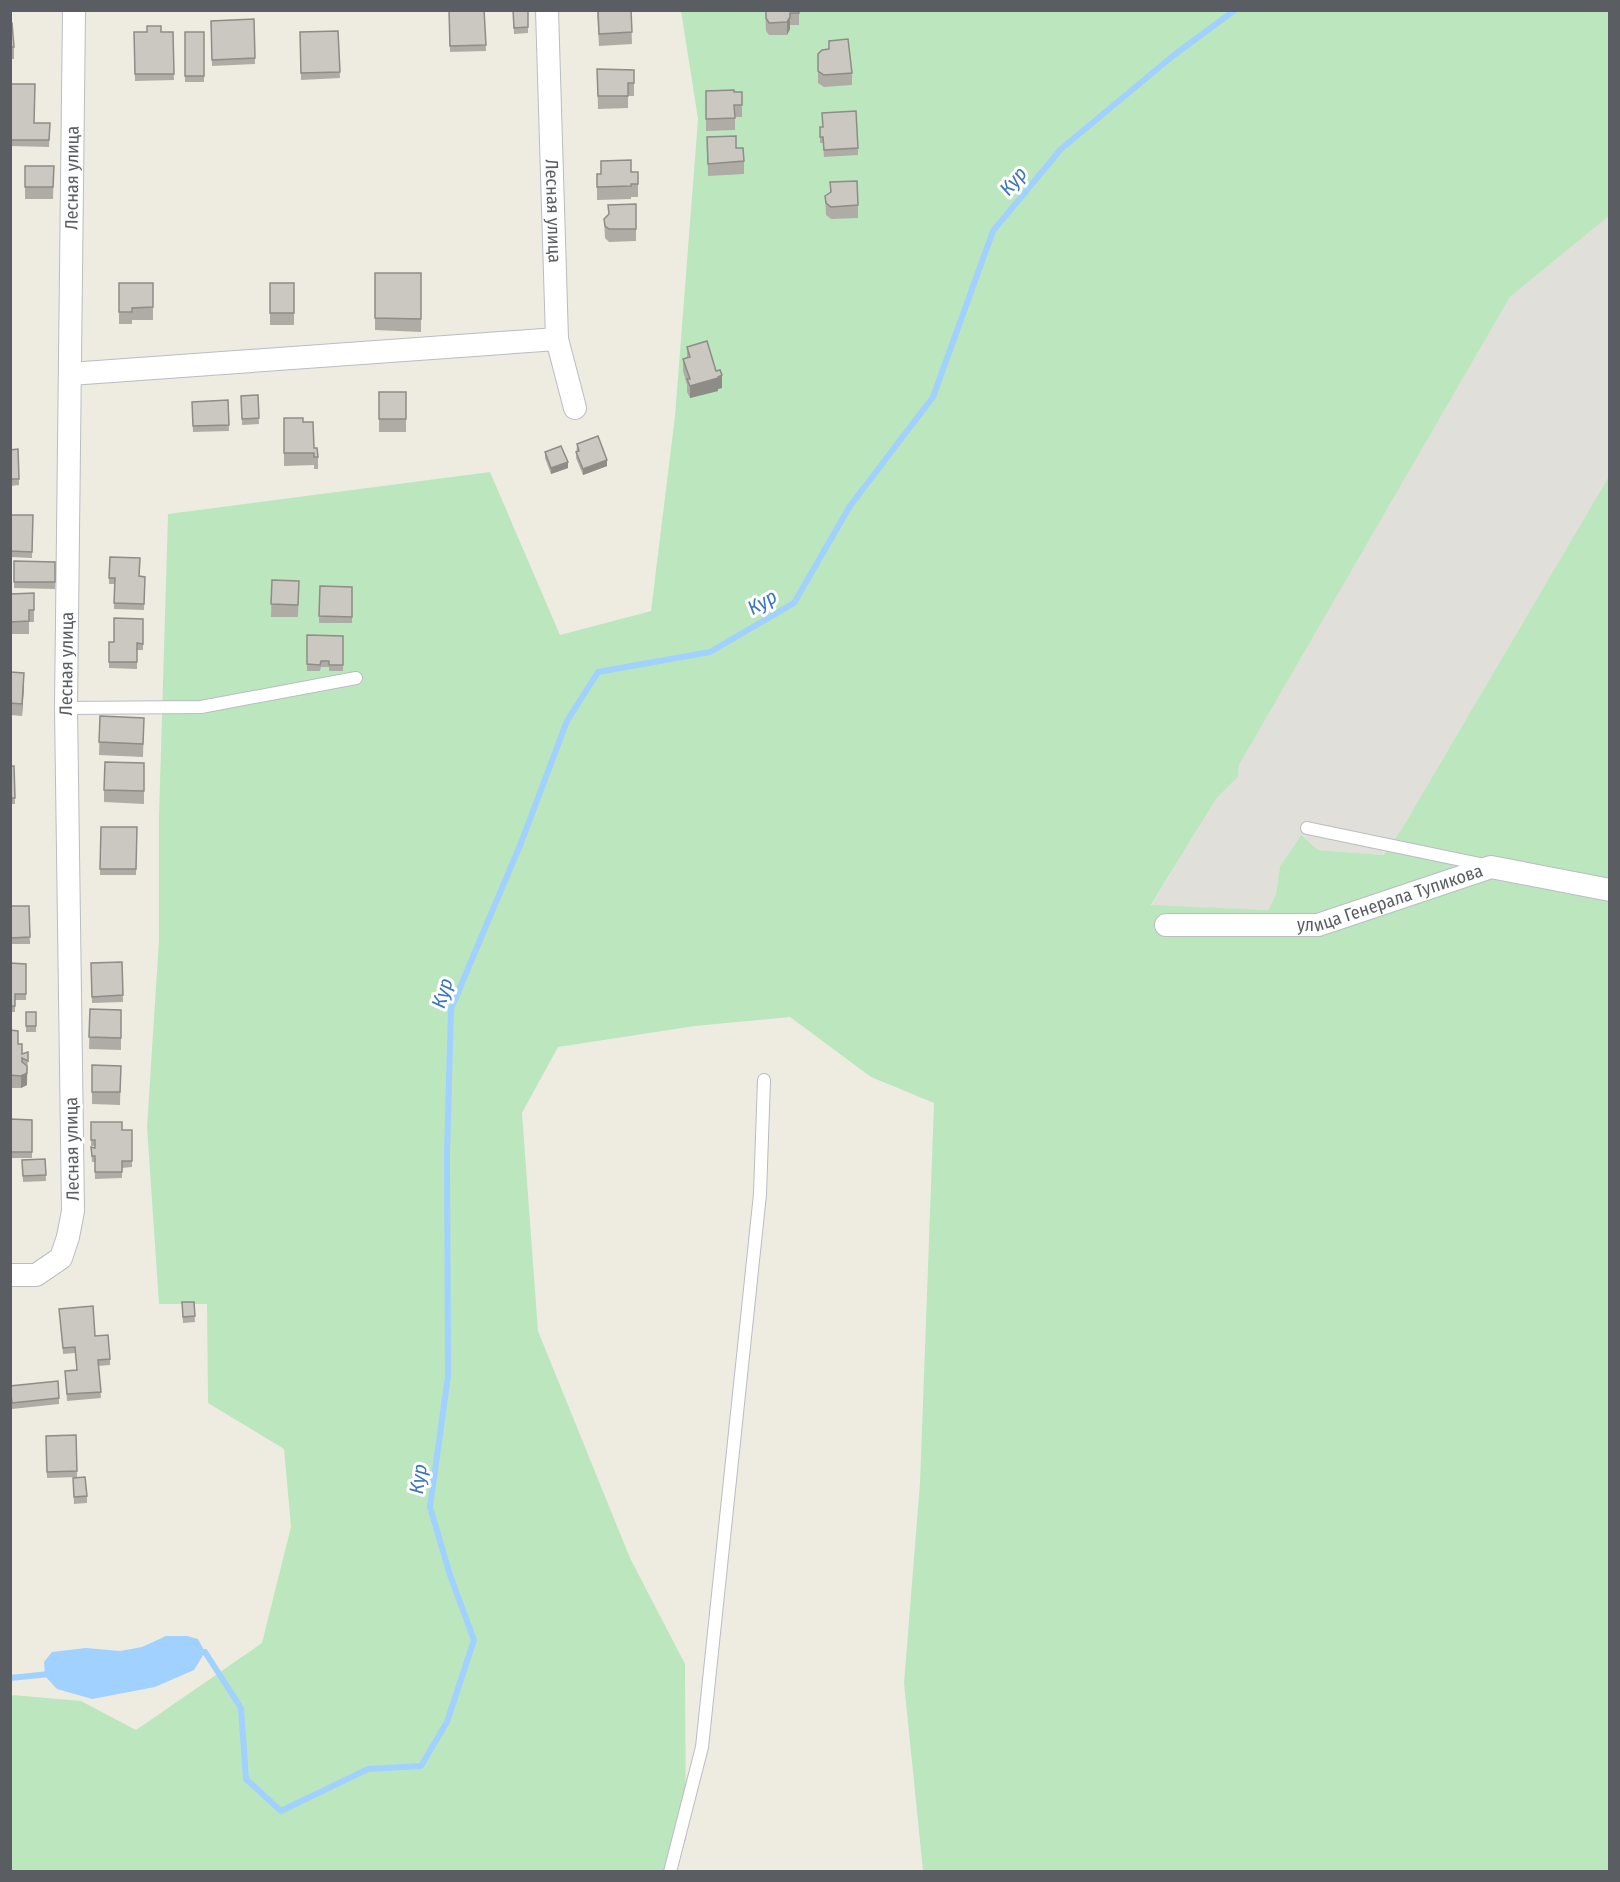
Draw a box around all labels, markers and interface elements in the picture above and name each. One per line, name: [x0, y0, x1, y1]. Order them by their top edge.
street label: Лесная улица: [60, 126, 84, 230]
street label: Лесная улица: [541, 159, 566, 263]
water label: Кур: [994, 162, 1032, 200]
water label: Кур: [743, 584, 781, 620]
street label: Лесная улица: [55, 612, 78, 716]
street label: улица Генерала Тупикова: [1297, 859, 1486, 937]
water label: Кур: [426, 975, 458, 1011]
street label: Лесная улица: [60, 1097, 84, 1201]
water label: Кур: [404, 1462, 432, 1496]

